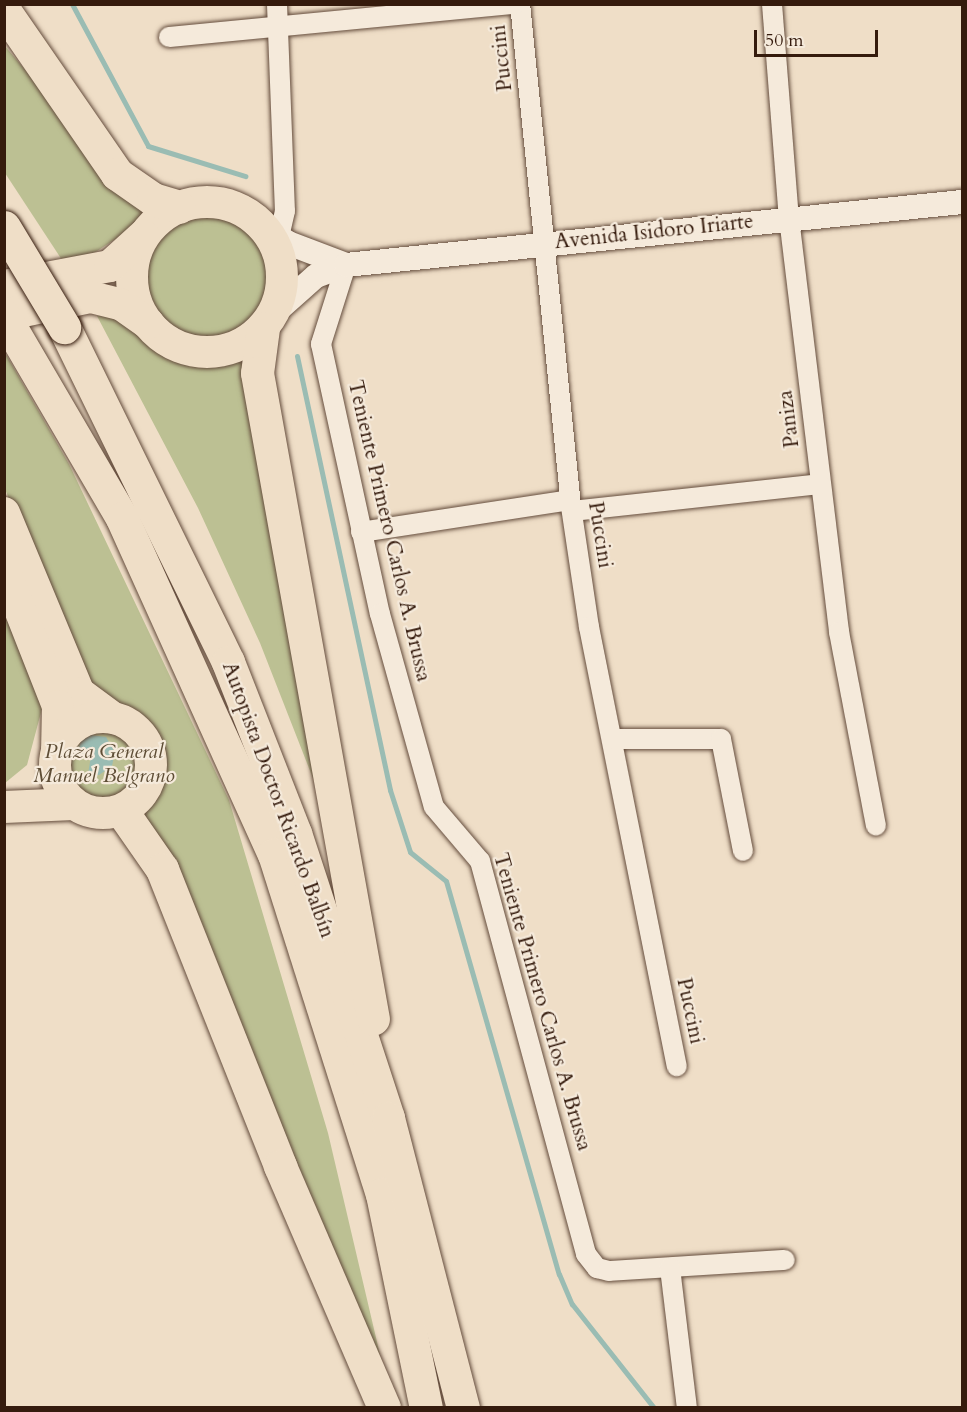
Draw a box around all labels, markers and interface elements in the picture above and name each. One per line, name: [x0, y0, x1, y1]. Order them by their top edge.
scale bar: [757, 18, 882, 56]
street label: Puccini: [486, 23, 518, 93]
text: 50 m: [765, 28, 804, 53]
street label: Avenida Isidoro Iriarte: [553, 209, 755, 255]
street label: Teniente Primero Carlos A. Brussa: [342, 378, 436, 684]
street label: Paniza: [773, 389, 805, 449]
street label: Puccini: [582, 500, 618, 570]
street label: Autopista Doctor Ricardo Balbín: [216, 659, 340, 941]
park label: Plaza General Manuel Belgrano: [33, 739, 175, 789]
street label: Teniente Primero Carlos A. Brussa: [487, 850, 597, 1154]
street label: Puccini: [671, 976, 709, 1046]

